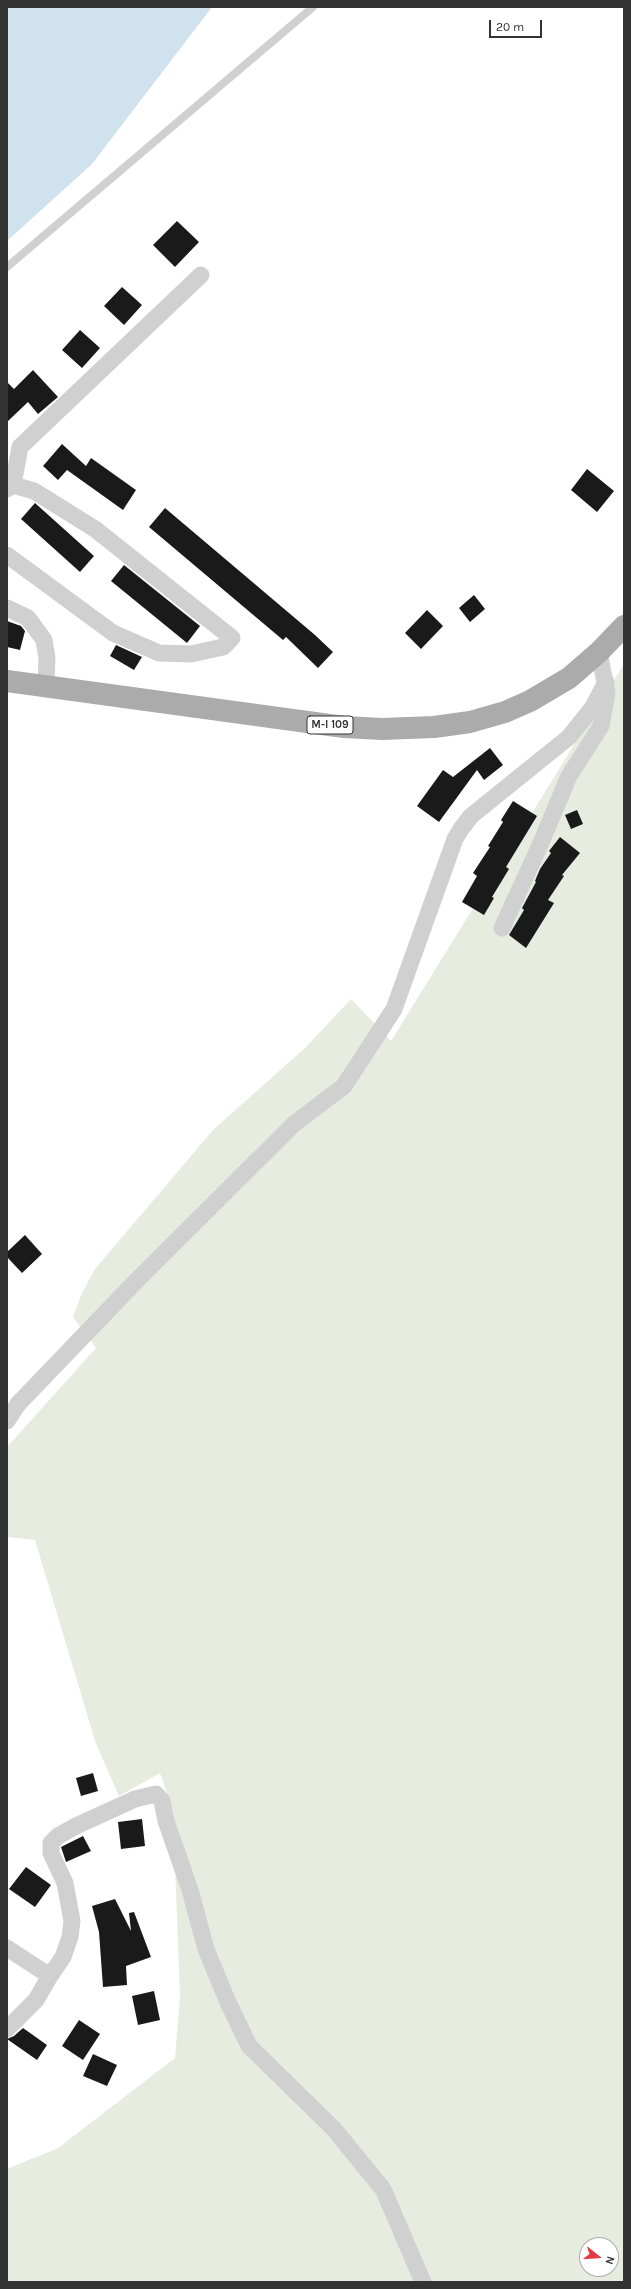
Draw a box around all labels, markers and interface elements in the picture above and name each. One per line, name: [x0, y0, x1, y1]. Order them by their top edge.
scale bar: [491, 12, 544, 38]
text: 20 m: [496, 20, 524, 34]
road number: M-I 109: [307, 716, 353, 734]
north arrow: [579, 2237, 619, 2277]
text: N: [603, 2255, 617, 2266]

